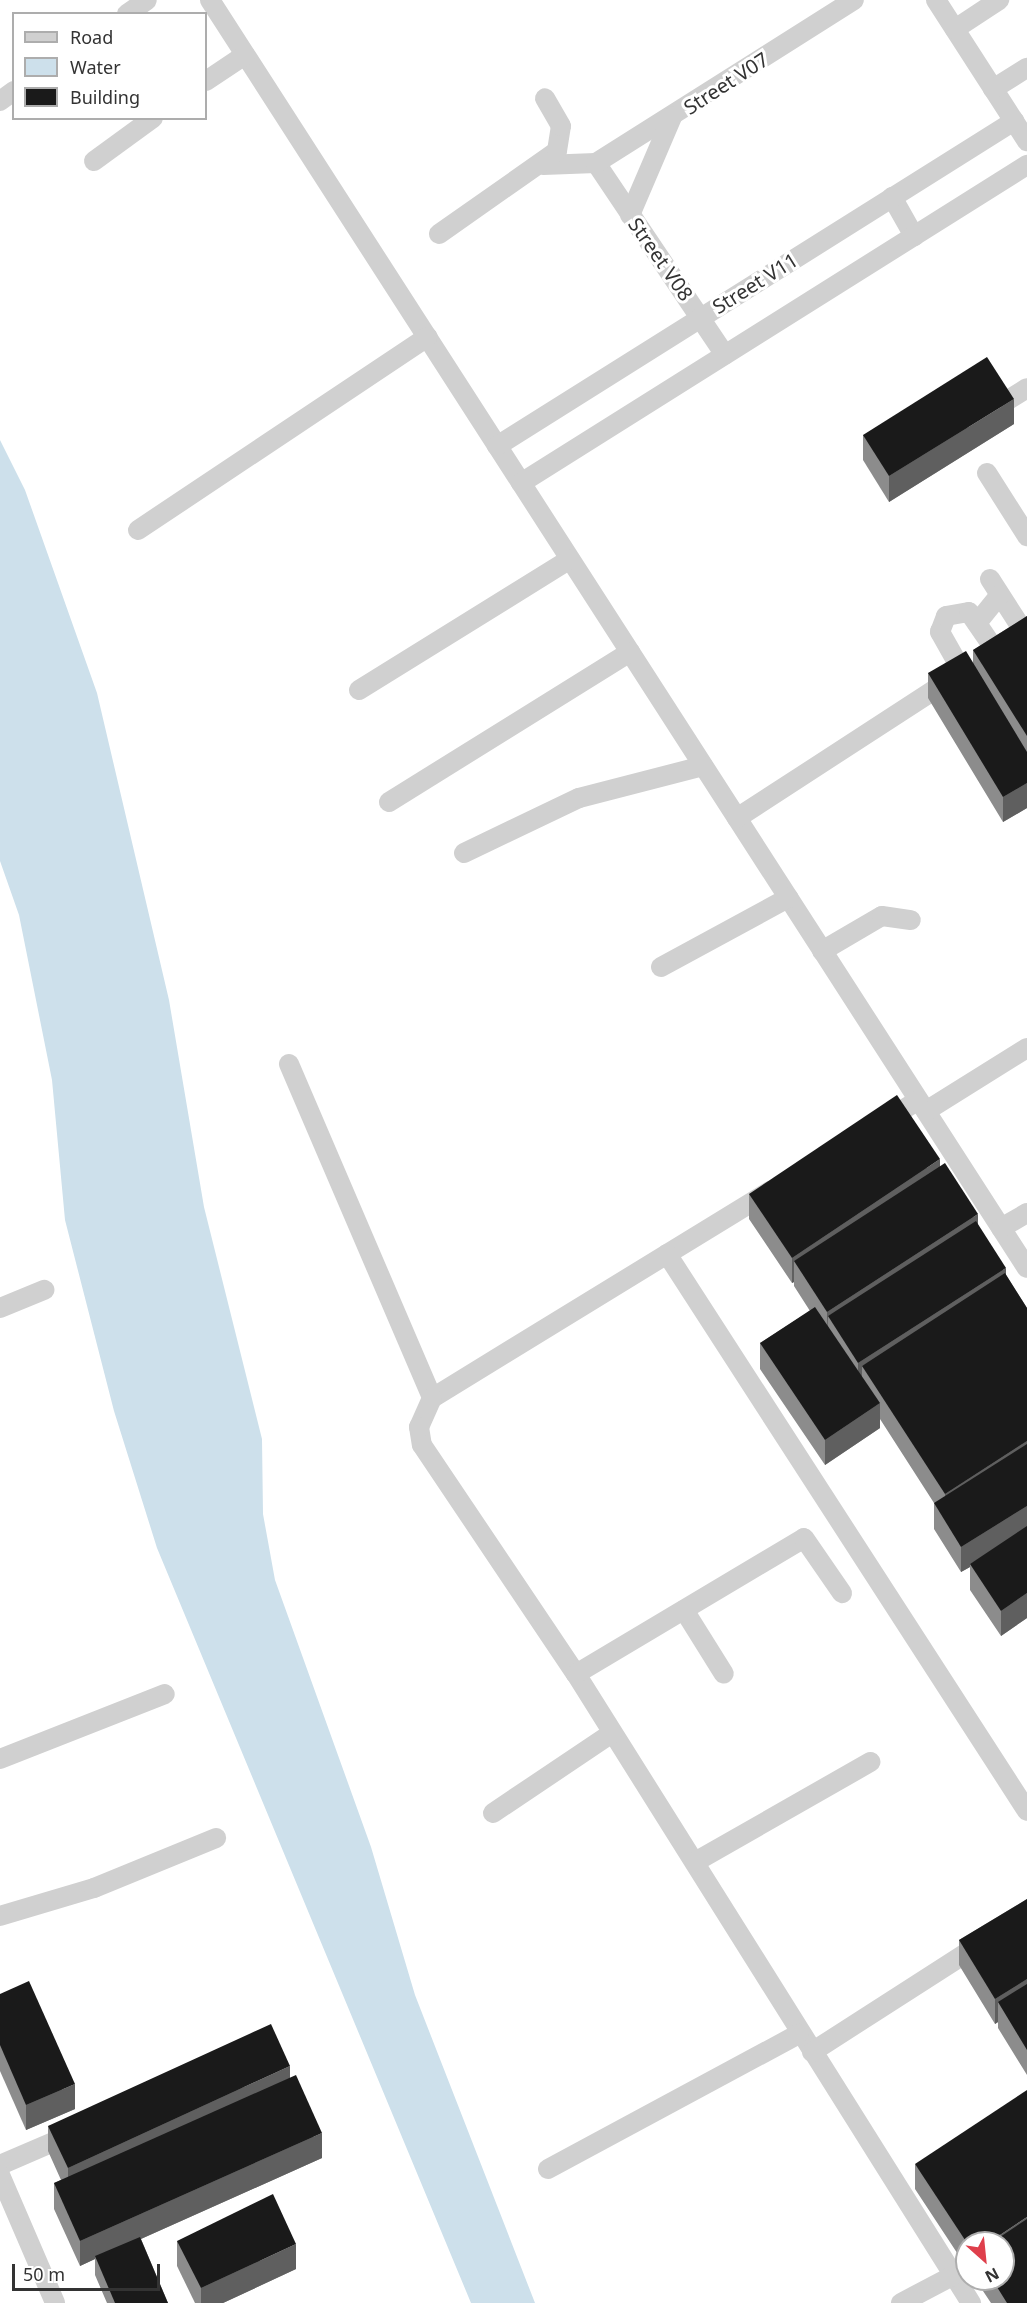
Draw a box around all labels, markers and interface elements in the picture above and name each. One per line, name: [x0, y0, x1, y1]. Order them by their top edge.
legend: [12, 12, 207, 120]
text: Road: [70, 25, 113, 49]
street label: Street V07: [679, 47, 773, 119]
text: Water: [70, 55, 121, 79]
text: Building: [70, 85, 140, 109]
street label: Street V08: [624, 213, 698, 305]
street label: Street V11: [708, 247, 802, 319]
north arrow: [955, 2231, 1015, 2291]
scale bar: [15, 2252, 164, 2290]
text: 50 m: [23, 2262, 65, 2286]
text: N: [981, 2262, 1003, 2288]

